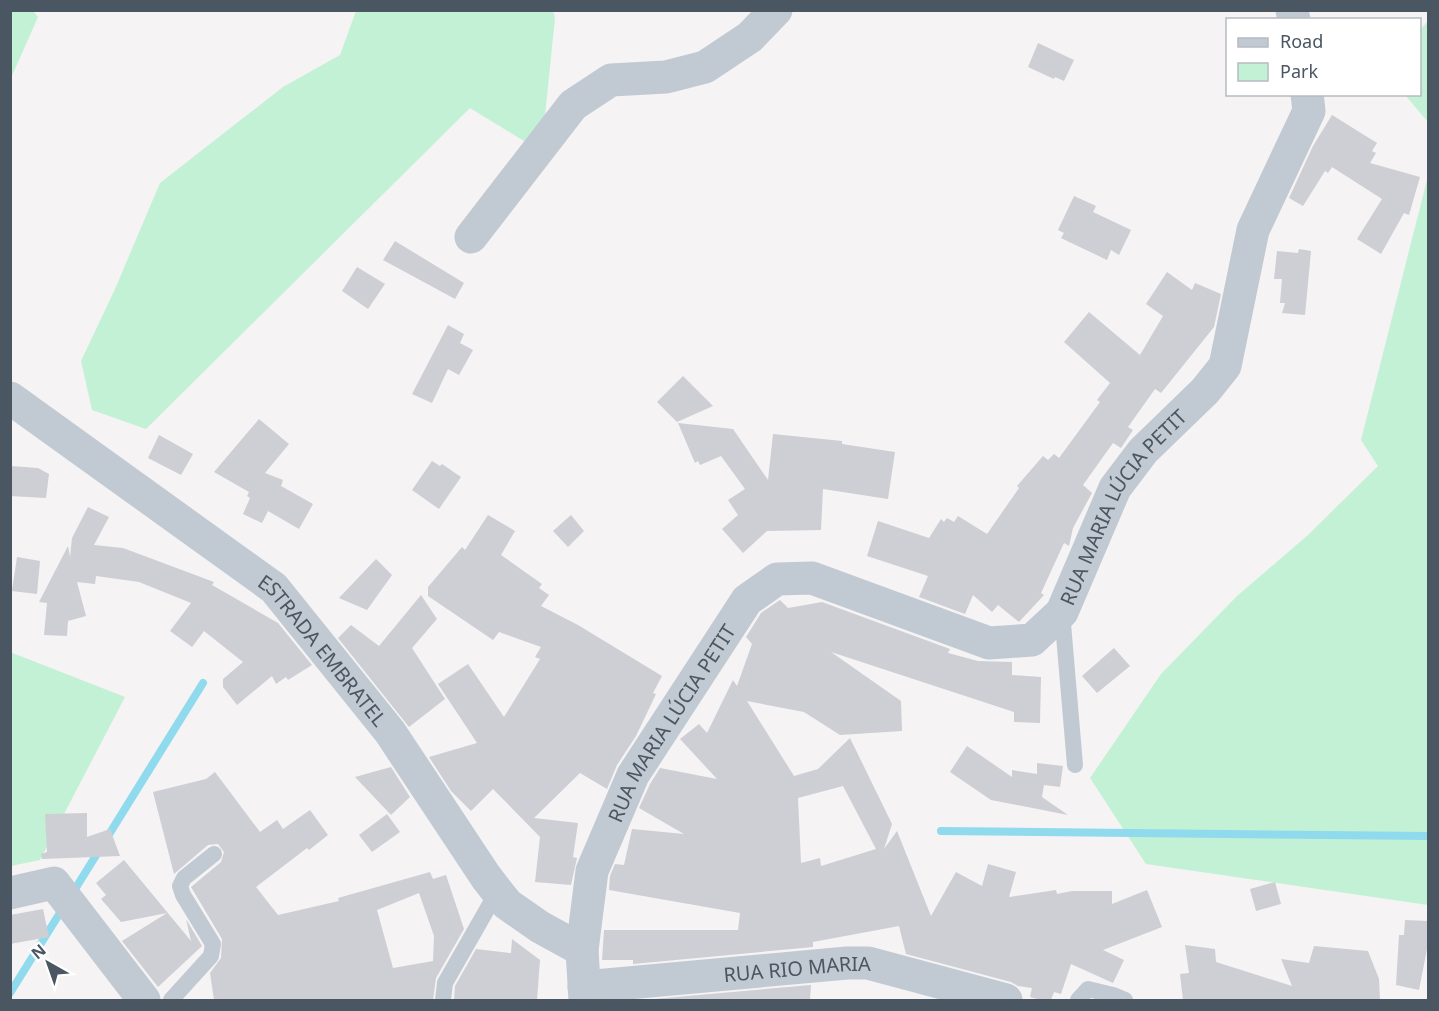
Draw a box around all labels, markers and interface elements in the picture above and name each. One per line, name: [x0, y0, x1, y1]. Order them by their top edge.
legend: [1226, 18, 1421, 96]
text: Road: [1280, 29, 1323, 53]
text: Park: [1280, 59, 1318, 83]
street label: RUA MARIA LÚCIA PETIT: [1053, 403, 1192, 609]
street label: ESTRADA EMBRATEL: [253, 568, 393, 732]
street label: RUA MARIA LÚCIA PETIT: [601, 619, 741, 826]
north arrow: [18, 933, 78, 993]
text: N: [26, 939, 50, 964]
street label: RUA RIO MARIA: [722, 949, 871, 988]

